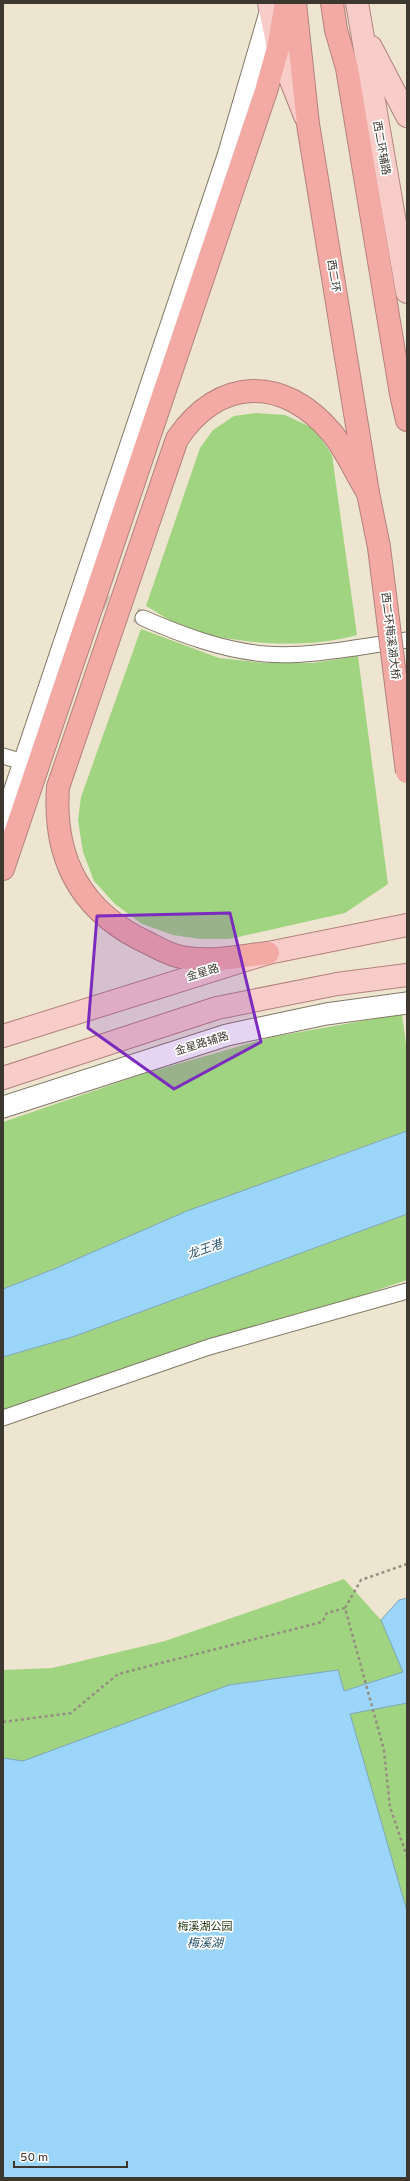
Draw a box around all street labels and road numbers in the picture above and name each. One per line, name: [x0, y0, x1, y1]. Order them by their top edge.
street label: 西二环辅路: [369, 120, 393, 176]
street label: 西二环: [324, 259, 342, 293]
street label: 西二环梅溪湖大桥: [378, 591, 402, 681]
street label: 金星路: [185, 961, 221, 985]
street label: 金星路辅路: [174, 1029, 230, 1059]

